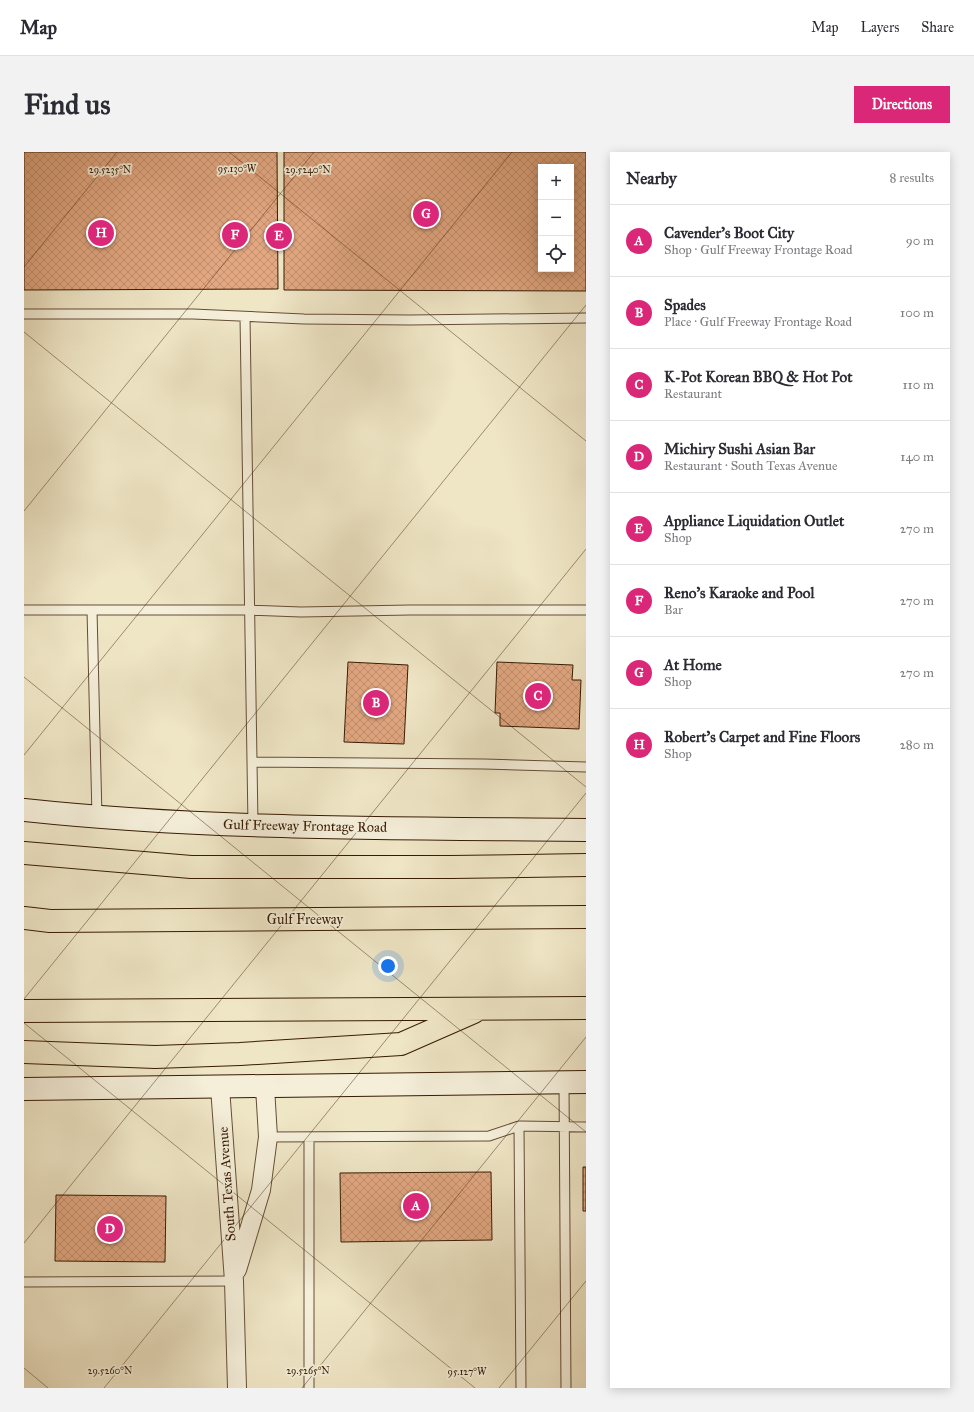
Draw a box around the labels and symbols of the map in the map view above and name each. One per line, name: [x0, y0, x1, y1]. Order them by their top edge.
text: 95.130°W: [218, 163, 257, 175]
text: 29.5235°N: [89, 164, 132, 176]
text: 29.5240°N: [285, 164, 331, 176]
pin: G: [413, 199, 439, 229]
pin: H: [88, 218, 114, 248]
pin: F: [222, 220, 248, 250]
pin: E: [266, 221, 292, 251]
pin: C: [525, 681, 551, 711]
pin: B: [363, 688, 389, 718]
street label: Gulf Freeway Frontage Road: [223, 816, 387, 836]
street label: Gulf Freeway: [267, 911, 344, 928]
your location: [378, 956, 398, 976]
street label: South Texas Avenue: [214, 1126, 239, 1242]
pin: A: [403, 1191, 429, 1221]
pin: D: [97, 1214, 123, 1244]
text: 29.5260°N: [88, 1365, 133, 1377]
text: 29.5265°N: [286, 1365, 330, 1377]
text: 95.127°W: [448, 1366, 487, 1378]

